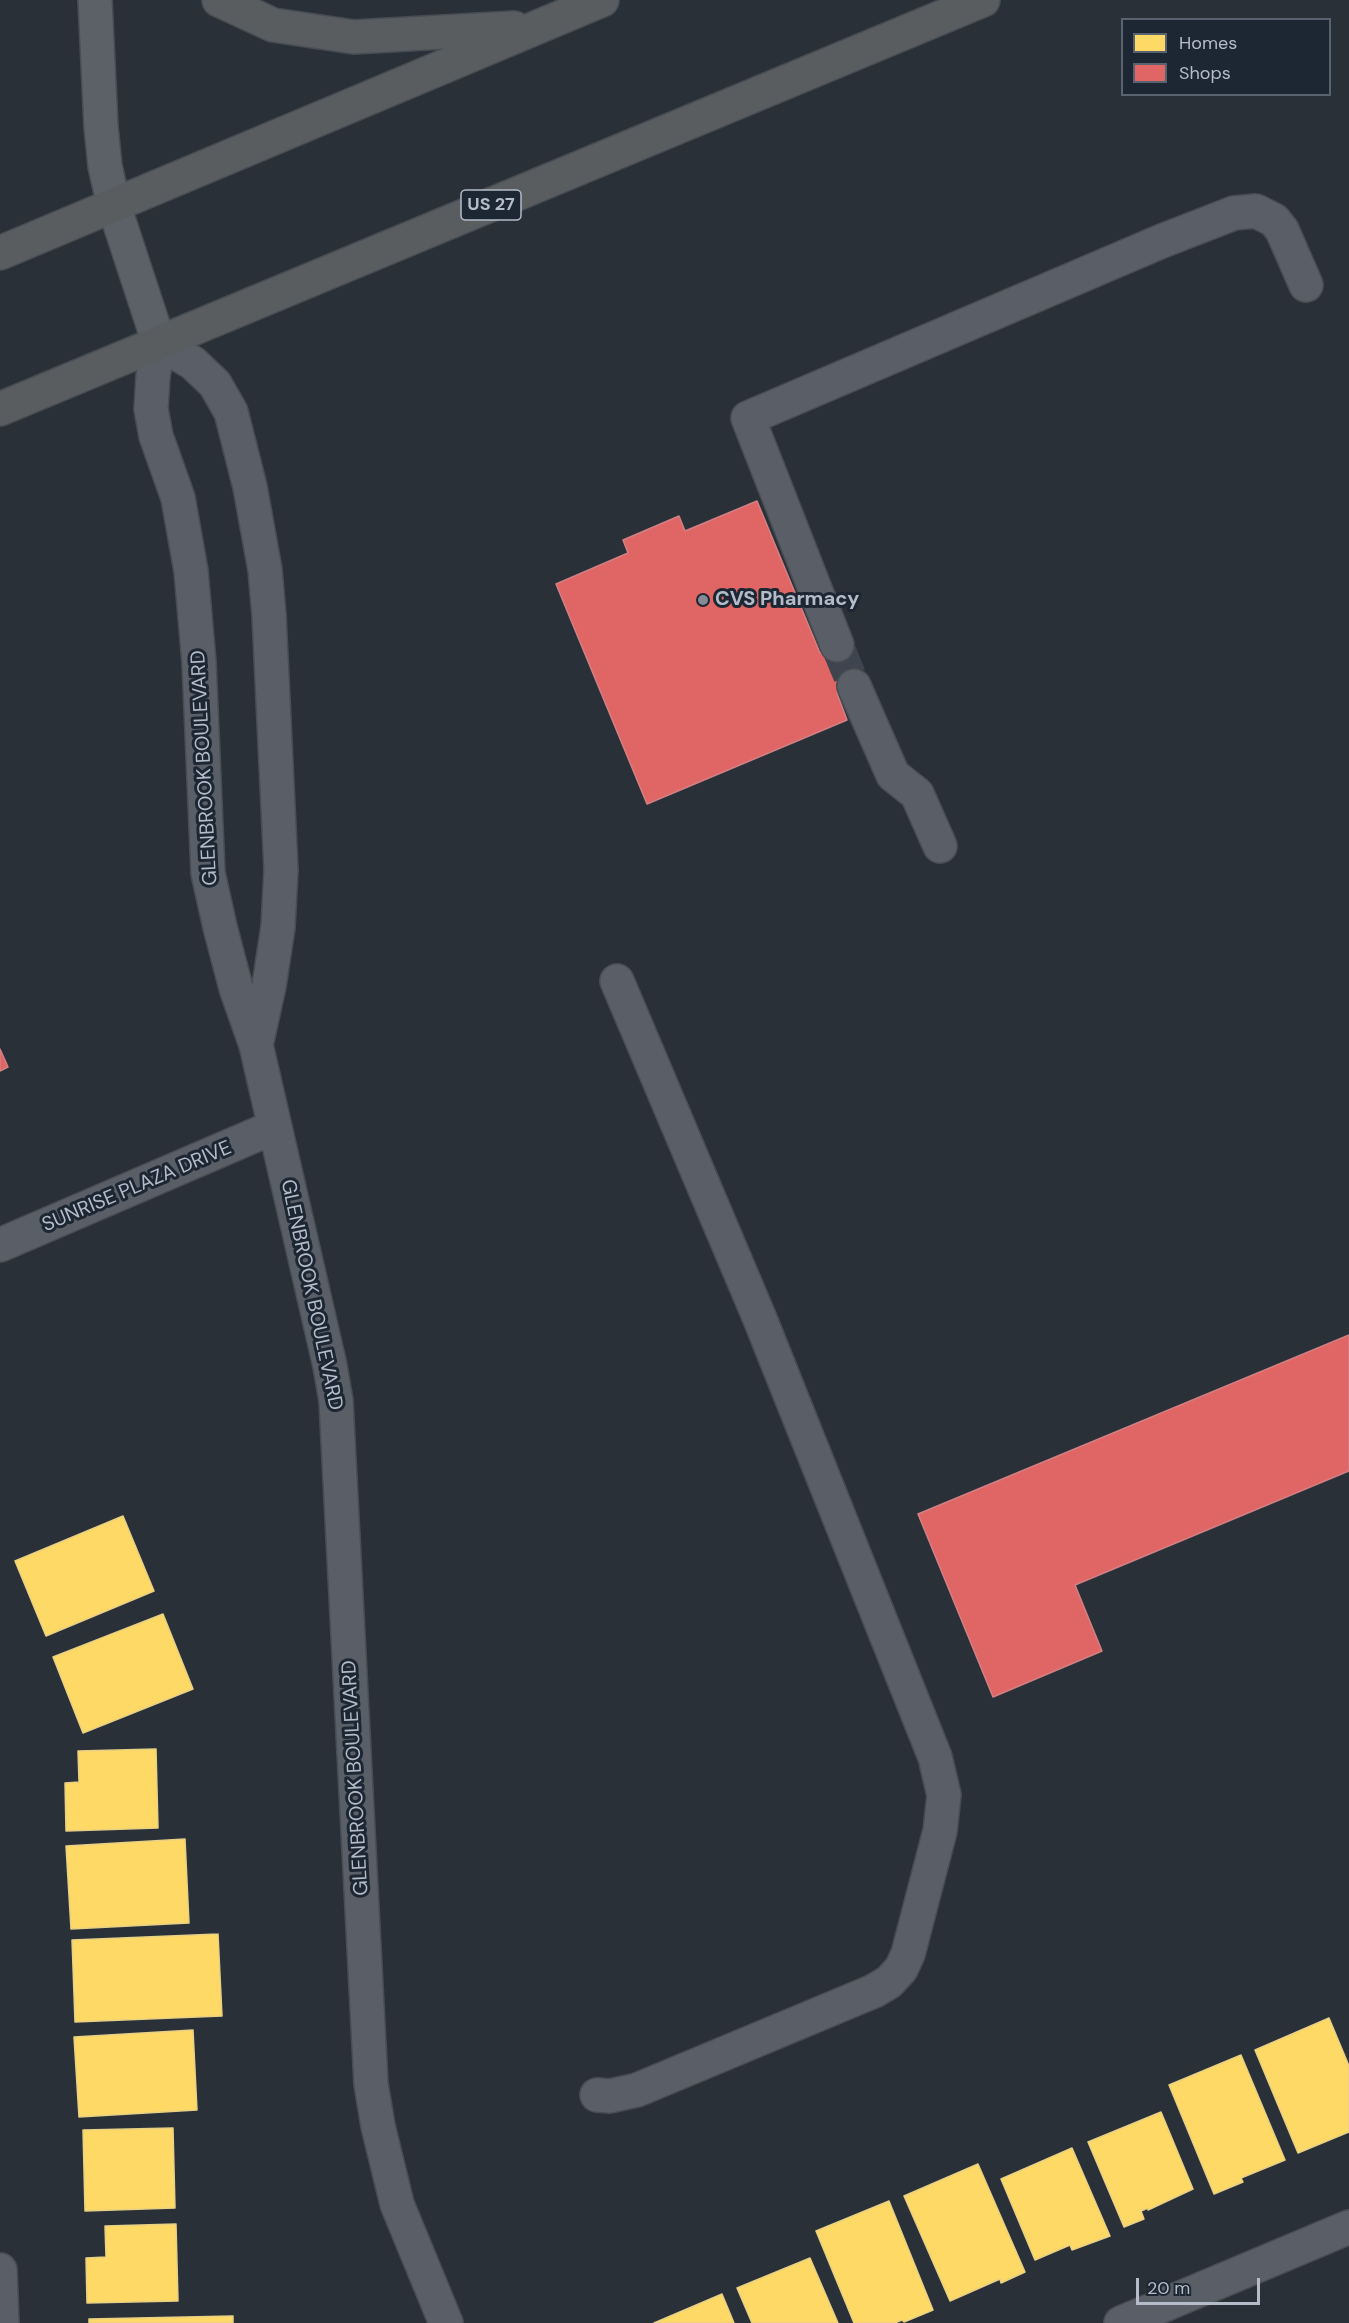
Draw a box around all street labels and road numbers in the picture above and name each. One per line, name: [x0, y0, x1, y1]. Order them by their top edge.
road number: US 27: [461, 190, 521, 220]
street label: GLENBROOK BOULEVARD: [187, 650, 223, 886]
street label: SUNRISE PLAZA DRIVE: [39, 1136, 235, 1238]
street label: GLENBROOK BOULEVARD: [275, 1177, 347, 1413]
street label: GLENBROOK BOULEVARD: [338, 1660, 374, 1896]

